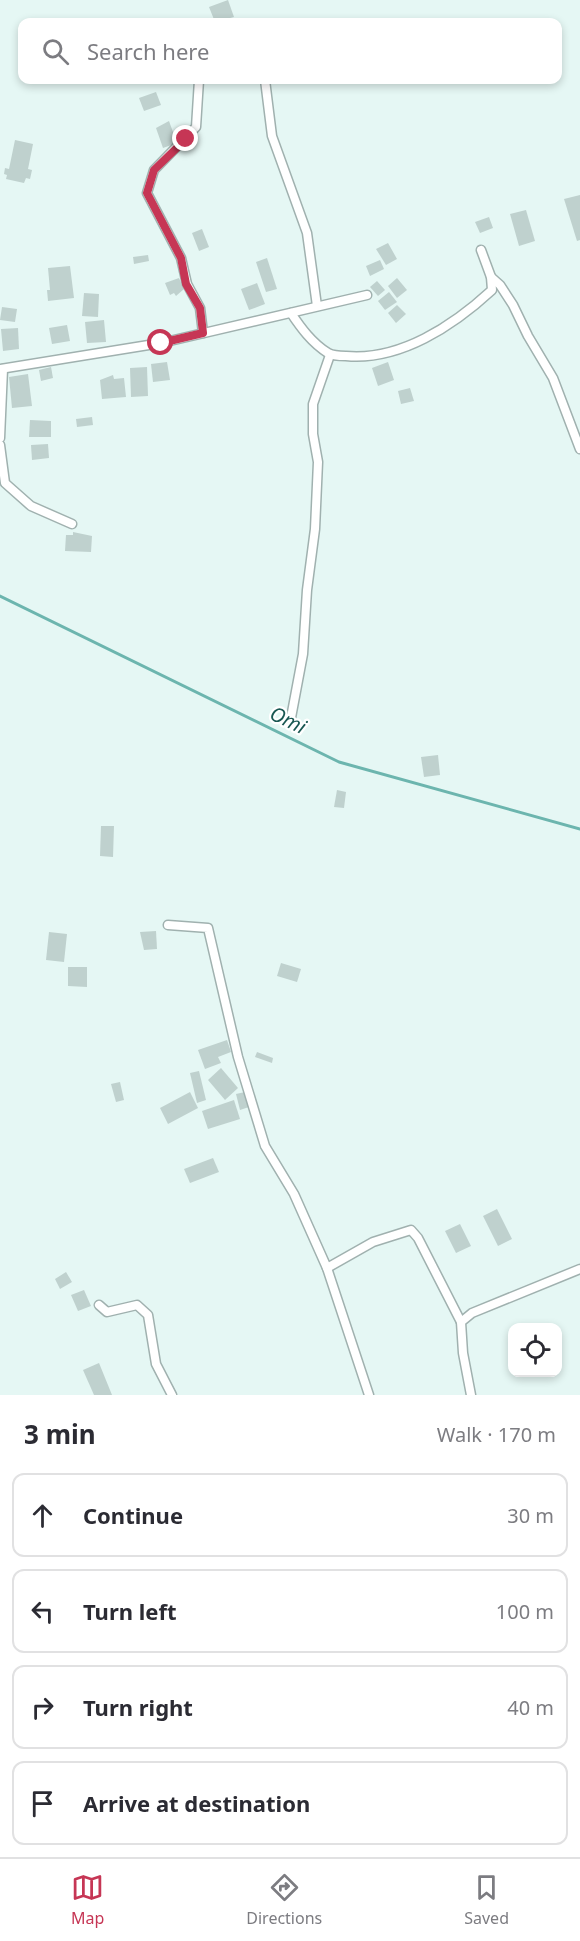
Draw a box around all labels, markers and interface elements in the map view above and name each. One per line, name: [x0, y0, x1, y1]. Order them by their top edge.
search box: [18, 18, 562, 84]
icon: search: [39, 35, 72, 68]
text: Search here: [87, 36, 209, 66]
route end: [172, 125, 198, 151]
route start: [147, 329, 173, 355]
water label: Omi: [266, 699, 312, 740]
map controls: [508, 1323, 562, 1377]
button: locate: [508, 1323, 562, 1377]
text: 3 min: [24, 1416, 96, 1452]
text: Walk · 170 m: [437, 1421, 556, 1448]
icon: ahead: [26, 1499, 59, 1532]
text: Continue: [83, 1500, 183, 1530]
text: 30 m: [507, 1502, 554, 1529]
icon: left: [26, 1595, 59, 1628]
text: Turn left: [83, 1596, 177, 1626]
text: 100 m: [496, 1598, 554, 1625]
icon: right: [26, 1691, 59, 1724]
text: Turn right: [83, 1692, 193, 1722]
text: 40 m: [507, 1694, 554, 1721]
icon: arrive: [26, 1787, 59, 1820]
text: Arrive at destination: [83, 1788, 310, 1818]
tab: Map: [71, 1871, 104, 1929]
tab: Directions: [246, 1871, 322, 1929]
tab: Saved: [464, 1871, 509, 1929]

